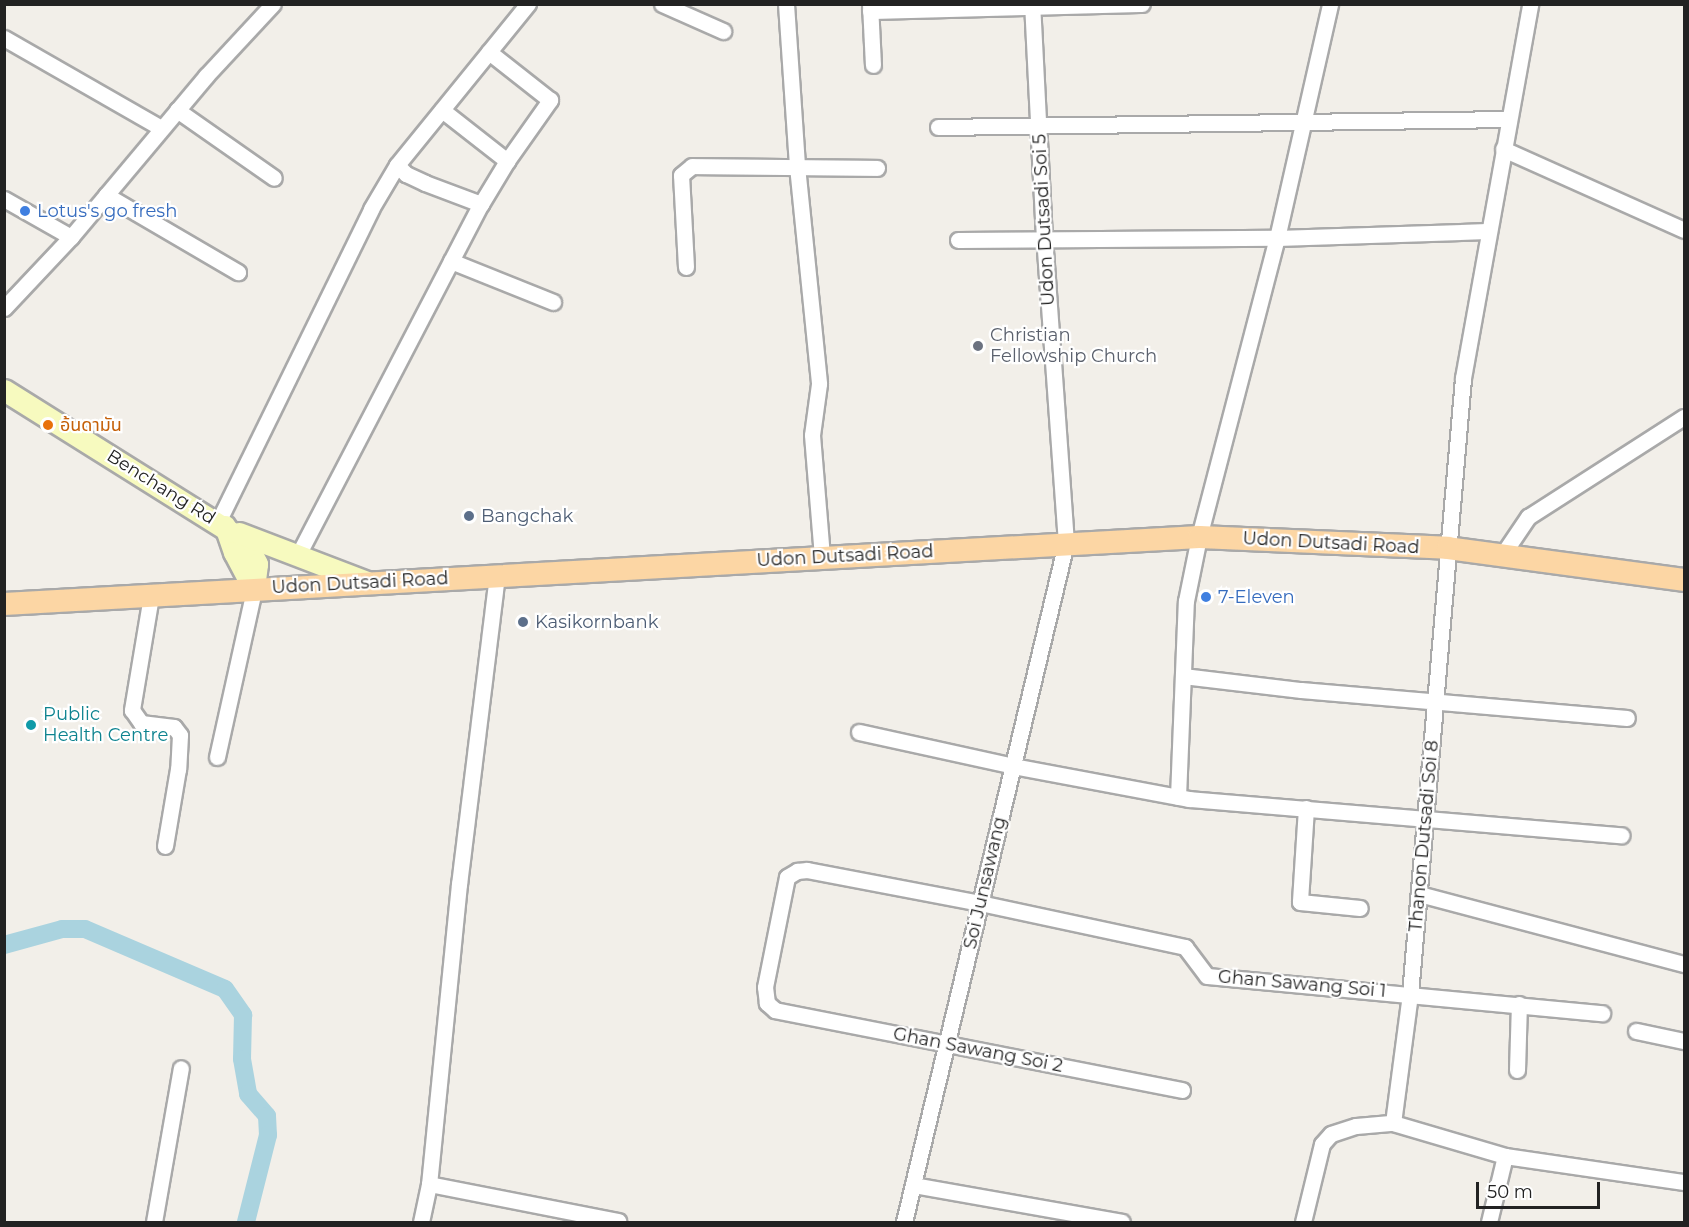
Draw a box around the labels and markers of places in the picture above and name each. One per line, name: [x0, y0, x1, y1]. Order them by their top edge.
place label: Lotus's go fresh: [37, 200, 177, 222]
marker: Lotus's go fresh: [18, 204, 32, 218]
place label: Christian Fellowship Church: [990, 325, 1157, 368]
marker: Christian Fellowship Church: [971, 339, 985, 353]
place label: อ้นดามัน: [60, 414, 122, 436]
marker: อ้นดามัน: [41, 418, 55, 432]
place label: Bangchak: [481, 505, 573, 527]
marker: Bangchak: [462, 509, 476, 523]
place label: 7-Eleven: [1218, 586, 1295, 608]
marker: 7-Eleven: [1199, 590, 1213, 604]
place label: Kasikornbank: [535, 611, 658, 633]
marker: Kasikornbank: [516, 615, 530, 629]
place label: Public Health Centre: [43, 704, 168, 746]
marker: Public Health Centre: [24, 718, 38, 732]

